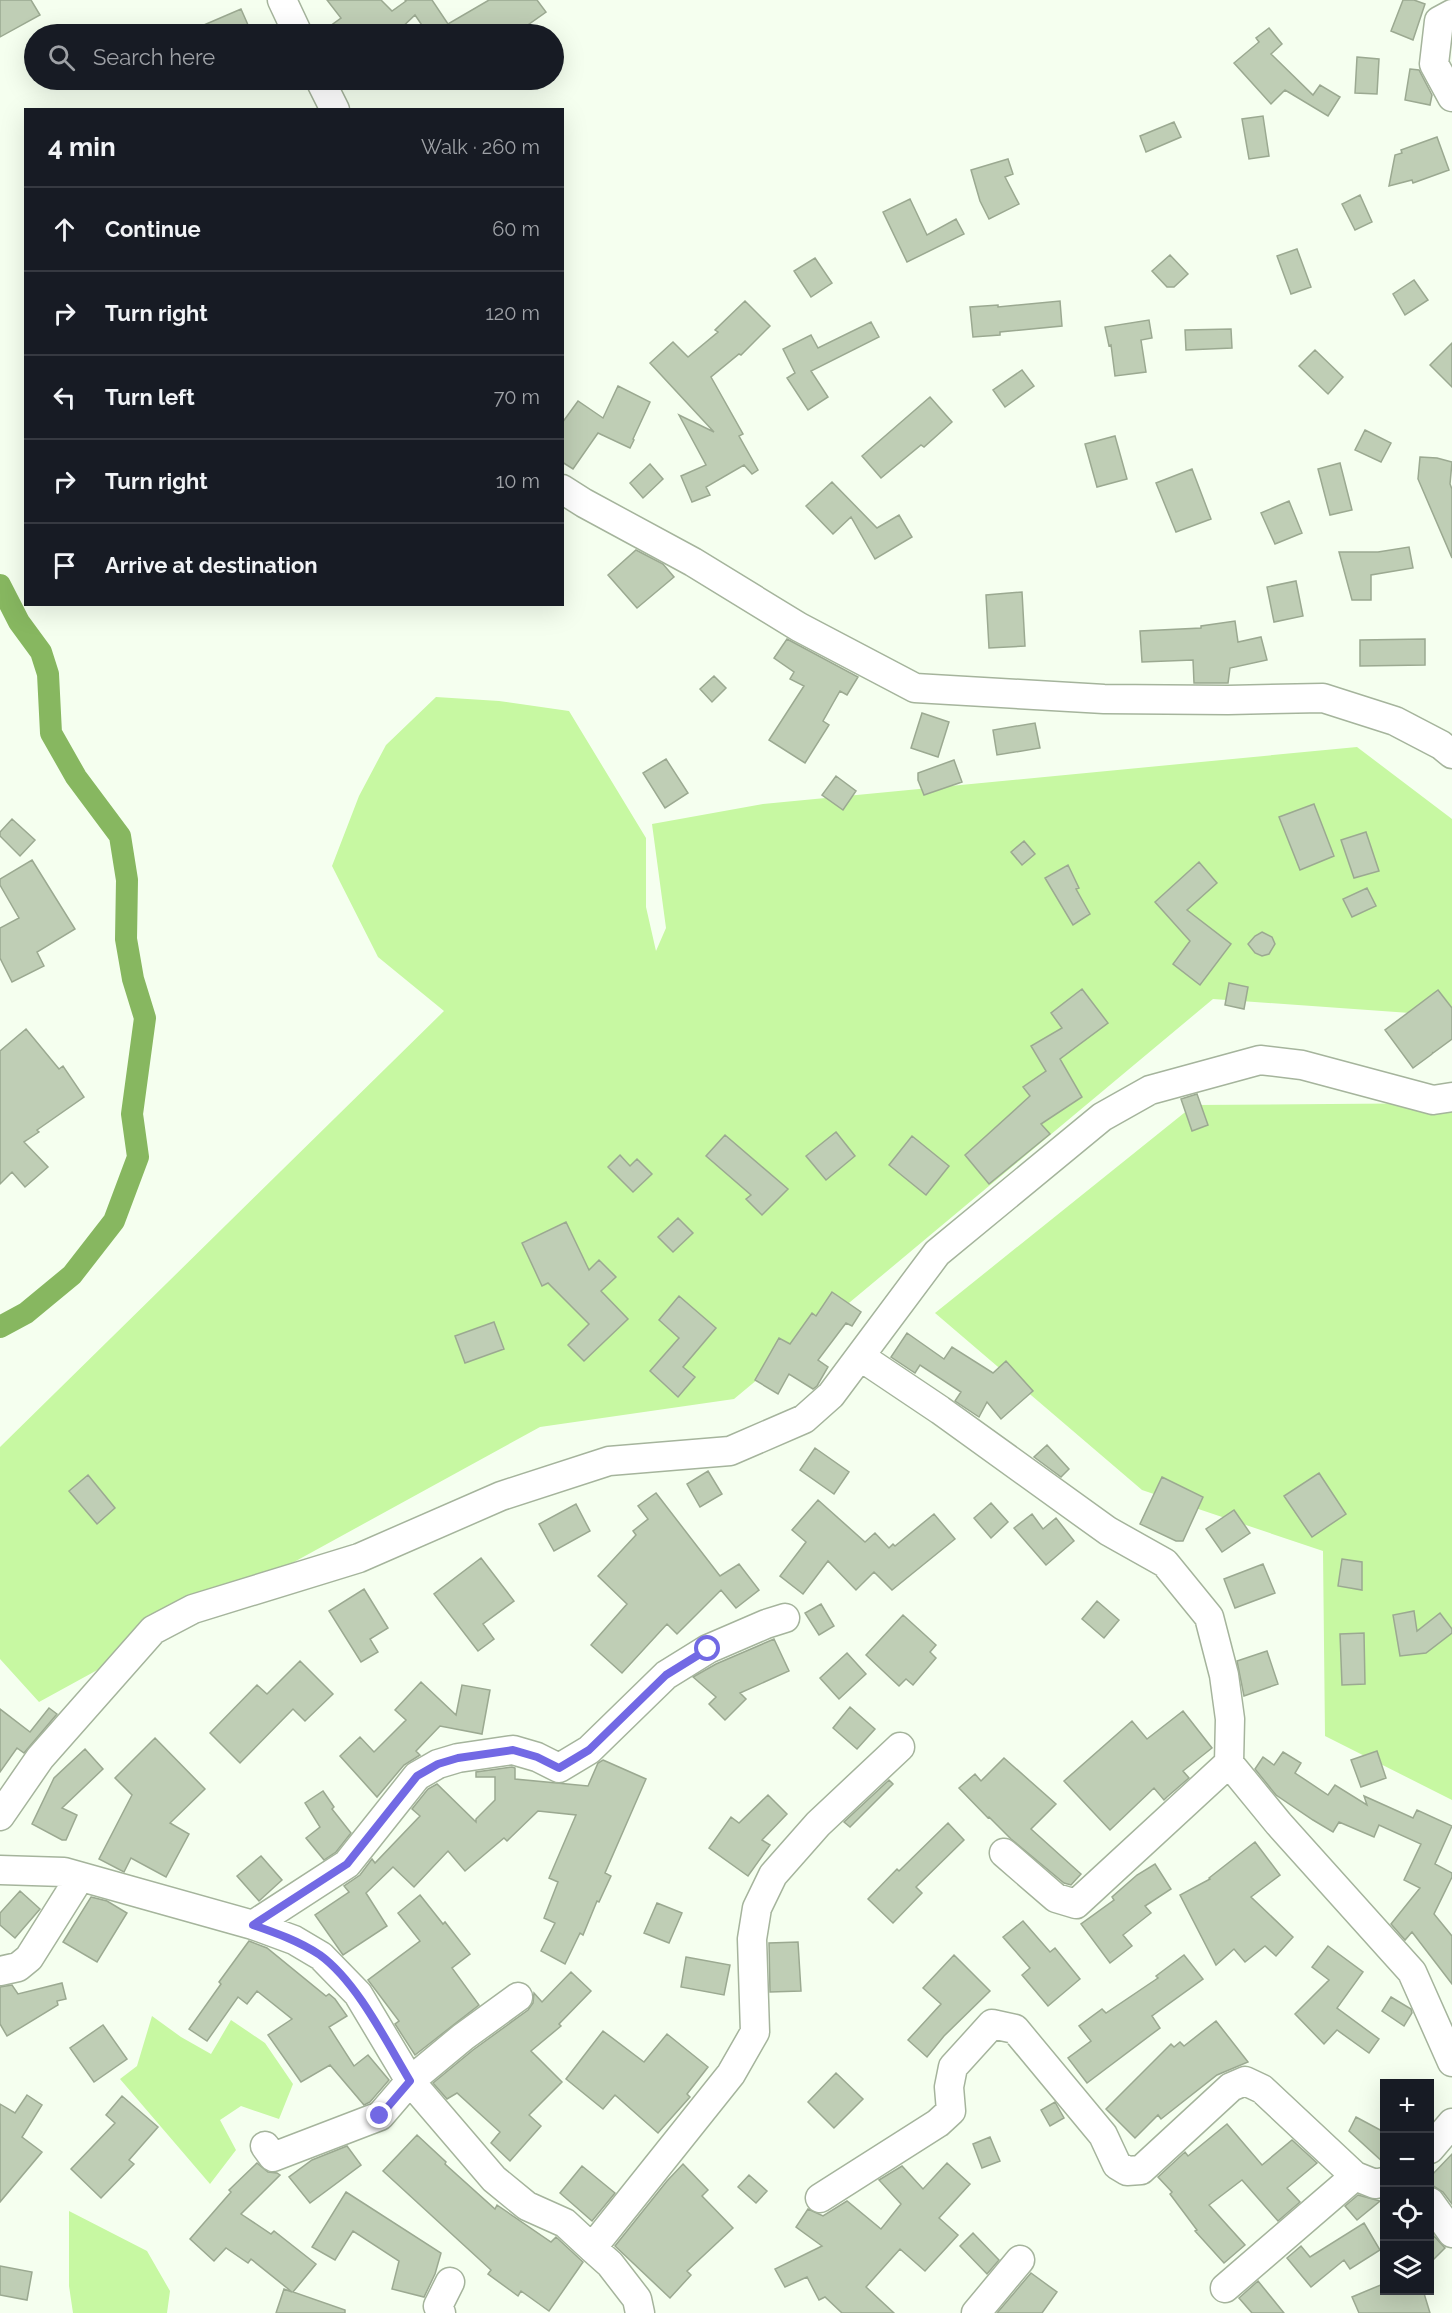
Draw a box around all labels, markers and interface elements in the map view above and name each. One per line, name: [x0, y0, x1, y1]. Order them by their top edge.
search box: [24, 24, 564, 90]
icon: search: [45, 41, 78, 74]
text: Search here: [93, 44, 215, 70]
text: 4 min: [48, 132, 116, 162]
text: Walk · 260 m: [421, 135, 540, 159]
icon: ahead: [48, 213, 81, 246]
text: Continue: [105, 216, 201, 242]
text: 60 m: [492, 217, 540, 241]
icon: right: [48, 297, 81, 330]
text: Turn right: [105, 300, 208, 326]
text: 120 m: [485, 301, 540, 325]
icon: left: [48, 381, 81, 414]
text: Turn left: [105, 384, 195, 410]
text: 70 m: [494, 385, 540, 409]
icon: right: [48, 465, 81, 498]
text: Turn right: [105, 468, 208, 494]
text: 10 m: [496, 469, 540, 493]
icon: arrive: [48, 549, 81, 582]
text: Arrive at destination: [105, 552, 318, 578]
route start: [694, 1635, 720, 1661]
map controls: [1380, 2079, 1434, 2295]
button: +: [1380, 2079, 1434, 2133]
route end: [366, 2102, 392, 2128]
button: −: [1380, 2133, 1434, 2187]
button: locate: [1380, 2187, 1434, 2241]
button: layers: [1380, 2241, 1434, 2295]

